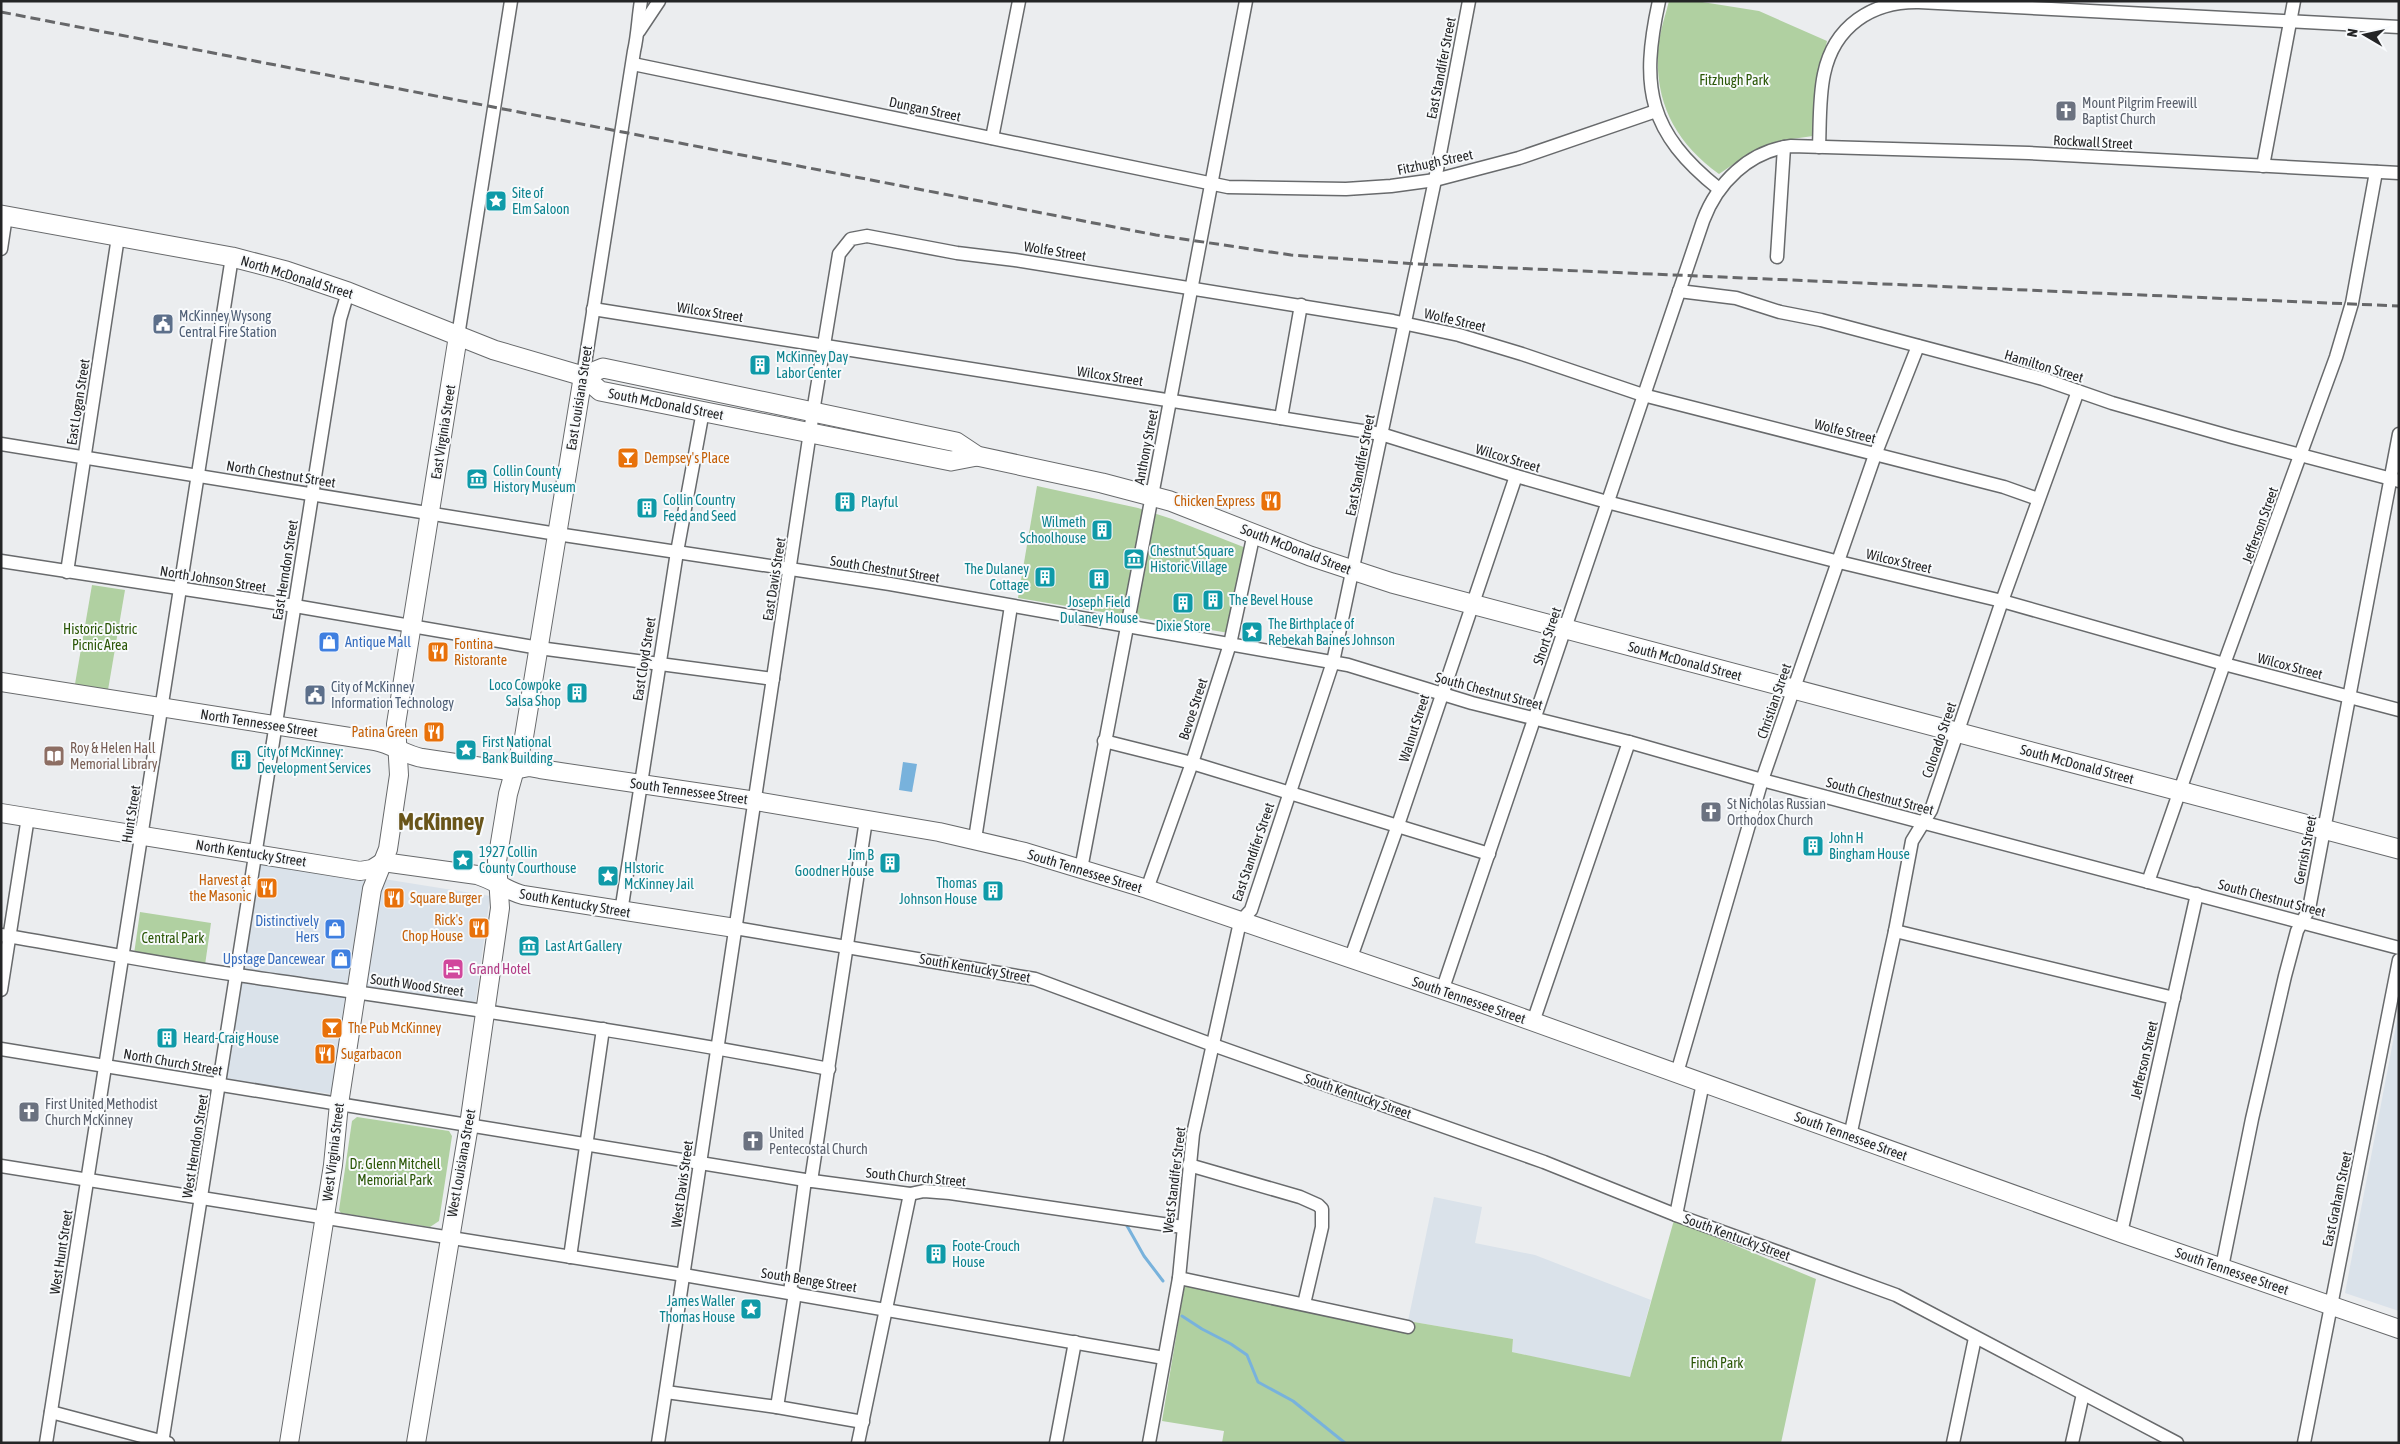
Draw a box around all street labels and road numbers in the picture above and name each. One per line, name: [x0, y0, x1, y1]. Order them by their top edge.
street label: East Standifer Street: [1423, 16, 1459, 120]
street label: Dungan Street: [888, 94, 962, 124]
street label: Rockwall Street: [2053, 132, 2133, 152]
street label: Fitzhugh Street: [1396, 146, 1474, 178]
street label: Wolfe Street: [1023, 238, 1087, 264]
street label: North McDonald Street: [239, 252, 355, 302]
street label: Wilcox Street: [676, 299, 744, 325]
street label: Wolfe Street: [1423, 305, 1487, 335]
street label: East Louisiana Street: [563, 344, 595, 452]
street label: Hamilton Street: [2003, 346, 2085, 386]
street label: East Logan Street: [63, 358, 93, 446]
street label: Wilcox Street: [1076, 363, 1144, 389]
street label: East Virginia Street: [428, 384, 458, 480]
street label: South McDonald Street: [607, 385, 725, 423]
street label: Anthony Street: [1131, 408, 1161, 486]
street label: East Standifer Street: [1342, 413, 1378, 517]
street label: Wolfe Street: [1813, 416, 1877, 446]
street label: Wilcox Street: [1474, 441, 1542, 475]
street label: North Chestnut Street: [225, 457, 337, 491]
street label: Jefferson Street: [2239, 485, 2281, 565]
street label: East Herndon Street: [269, 519, 301, 621]
street label: South McDonald Street: [1238, 521, 1354, 577]
street label: East Davis Street: [760, 536, 788, 622]
street label: Wilcox Street: [1865, 546, 1933, 576]
street label: South Chestnut Street: [829, 552, 941, 586]
street label: North Johnson Street: [159, 563, 267, 595]
street label: Short Street: [1530, 605, 1564, 667]
street label: East Cloyd Street: [629, 616, 659, 702]
street label: South McDonald Street: [1626, 638, 1744, 684]
street label: Wilcox Street: [2256, 650, 2324, 682]
street label: Christian Street: [1754, 661, 1794, 741]
street label: South Chestnut Street: [1434, 669, 1544, 713]
street label: Bevoe Street: [1175, 676, 1211, 742]
street label: Walnut Street: [1396, 692, 1432, 764]
street label: Colorado Street: [1919, 700, 1959, 780]
street label: North Tennessee Street: [199, 706, 319, 740]
street label: South McDonald Street: [2018, 741, 2136, 787]
street label: South Chestnut Street: [1825, 774, 1935, 818]
street label: South Tennessee Street: [629, 775, 749, 807]
street label: Hunt Street: [119, 784, 143, 844]
street label: East Standifer Street: [1229, 801, 1277, 903]
street label: Gerrish Street: [2291, 814, 2319, 886]
street label: North Kentucky Street: [195, 836, 307, 870]
street label: South Tennessee Street: [1026, 846, 1144, 896]
street label: South Chestnut Street: [2217, 876, 2327, 920]
street label: South Kentucky Street: [518, 885, 632, 921]
street label: South Kentucky Street: [918, 950, 1032, 986]
street label: South Wood Street: [369, 971, 465, 999]
street label: South Tennessee Street: [1410, 973, 1528, 1027]
street label: Jefferson Street: [2127, 1019, 2161, 1101]
street label: North Church Street: [122, 1045, 224, 1079]
street label: South Kentucky Street: [1302, 1070, 1414, 1122]
street label: West Herndon Street: [179, 1093, 211, 1199]
street label: West Virginia Street: [319, 1102, 347, 1202]
street label: West Louisiana Street: [444, 1108, 478, 1218]
street label: South Tennessee Street: [1792, 1108, 1910, 1164]
street label: West Standifer Street: [1160, 1126, 1188, 1234]
street label: West Davis Street: [668, 1139, 696, 1229]
street label: East Graham Street: [2319, 1150, 2355, 1248]
street label: South Church Street: [865, 1165, 967, 1189]
street label: West Hunt Street: [46, 1209, 76, 1295]
street label: South Kentucky Street: [1682, 1210, 1792, 1264]
street label: South Tennessee Street: [2173, 1244, 2291, 1298]
street label: South Benge Street: [760, 1265, 858, 1295]

